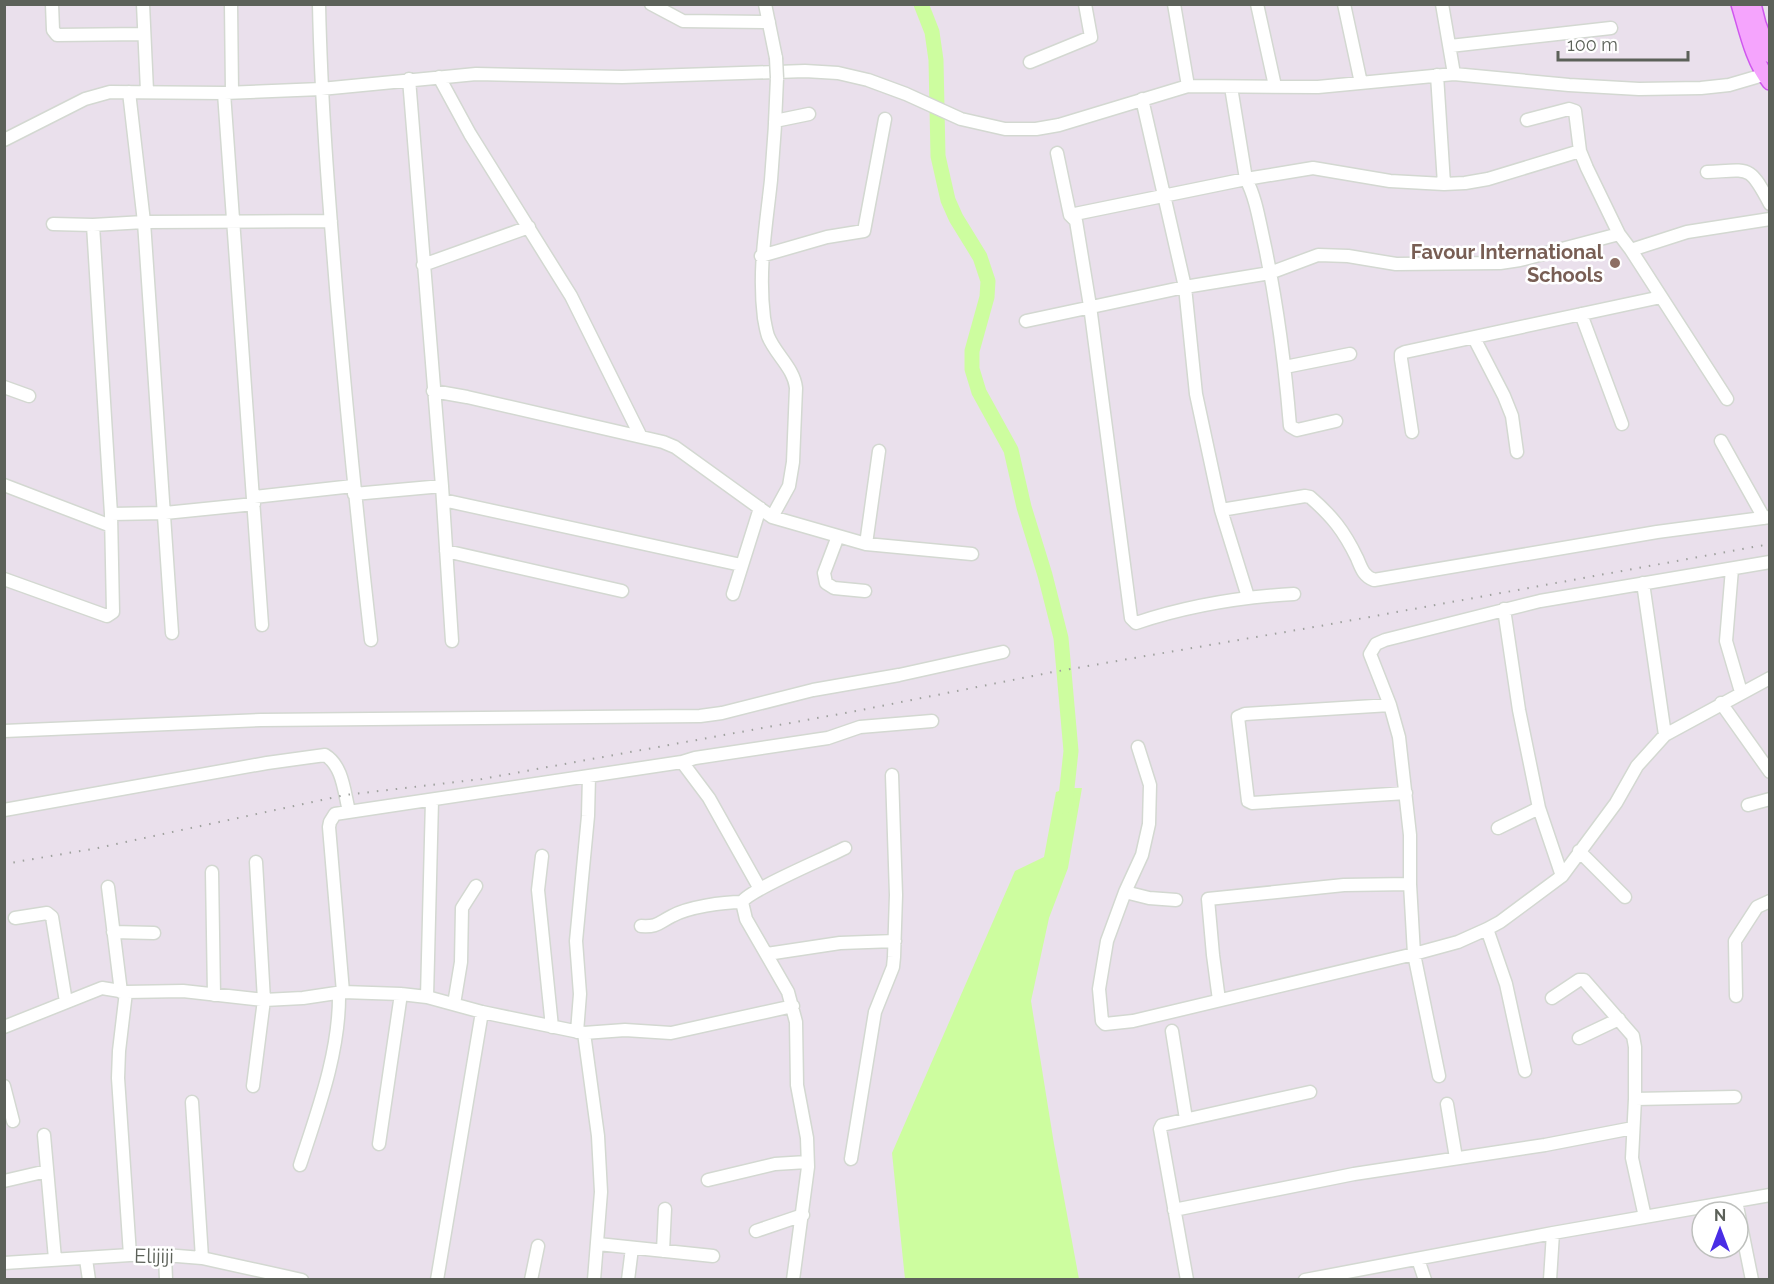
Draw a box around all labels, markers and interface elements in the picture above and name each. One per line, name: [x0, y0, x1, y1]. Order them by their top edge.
scale bar: [1558, 24, 1688, 62]
text: 100 m: [1567, 34, 1618, 55]
place label: Favour International Schools: [1411, 240, 1604, 287]
marker: Favour International Schools: [1608, 256, 1622, 270]
north arrow: [1690, 1200, 1750, 1260]
text: N: [1714, 1206, 1726, 1225]
street label: Elijiji: [134, 1244, 174, 1268]

